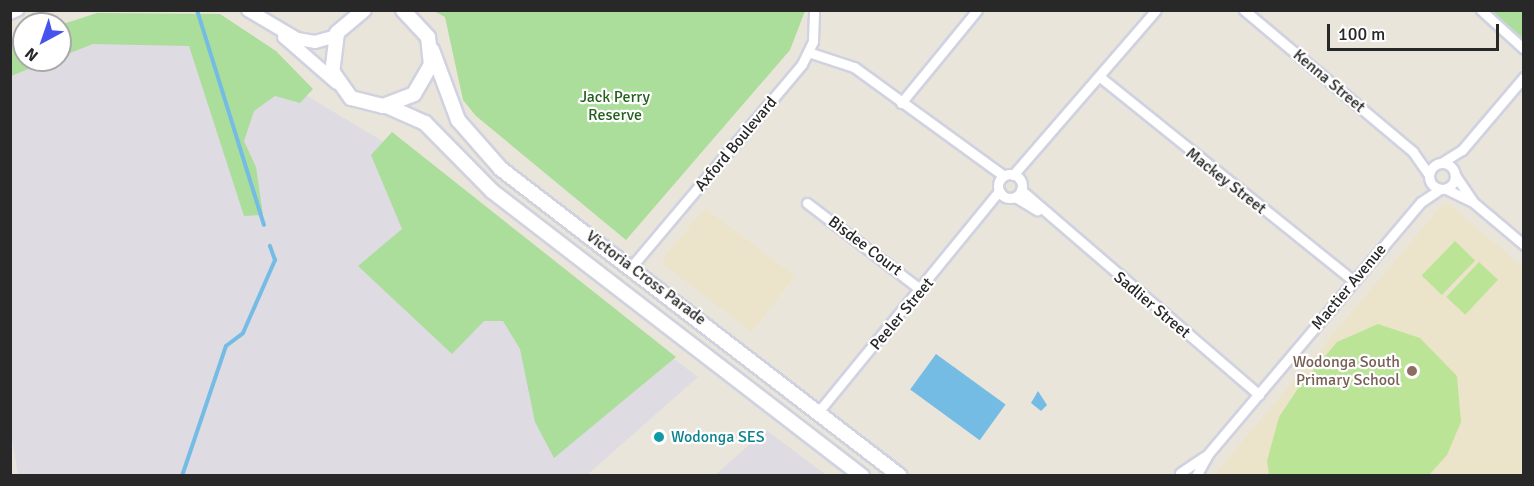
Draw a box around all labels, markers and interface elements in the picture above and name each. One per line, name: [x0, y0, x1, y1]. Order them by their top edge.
north arrow: [12, 12, 72, 72]
scale bar: [1330, 12, 1502, 50]
text: 100 m: [1338, 23, 1385, 45]
text: N: [21, 43, 42, 66]
street label: Kenna Street: [1289, 45, 1369, 117]
park label: Jack Perry Reserve: [580, 87, 650, 125]
street label: Axford Boulevard: [691, 93, 781, 195]
street label: Mackey Street: [1182, 144, 1270, 218]
street label: Bisdee Court: [824, 212, 906, 280]
street label: Victoria Cross Parade: [582, 227, 710, 329]
street label: Mactier Avenue: [1308, 240, 1390, 334]
street label: Sadlier Street: [1110, 268, 1194, 342]
street label: Peeler Street: [866, 274, 938, 354]
place label: Wodonga South Primary School: [1293, 352, 1400, 390]
marker: Wodonga South Primary School: [1405, 364, 1419, 378]
place label: Wodonga SES: [671, 427, 765, 447]
marker: Wodonga SES: [652, 430, 666, 444]

